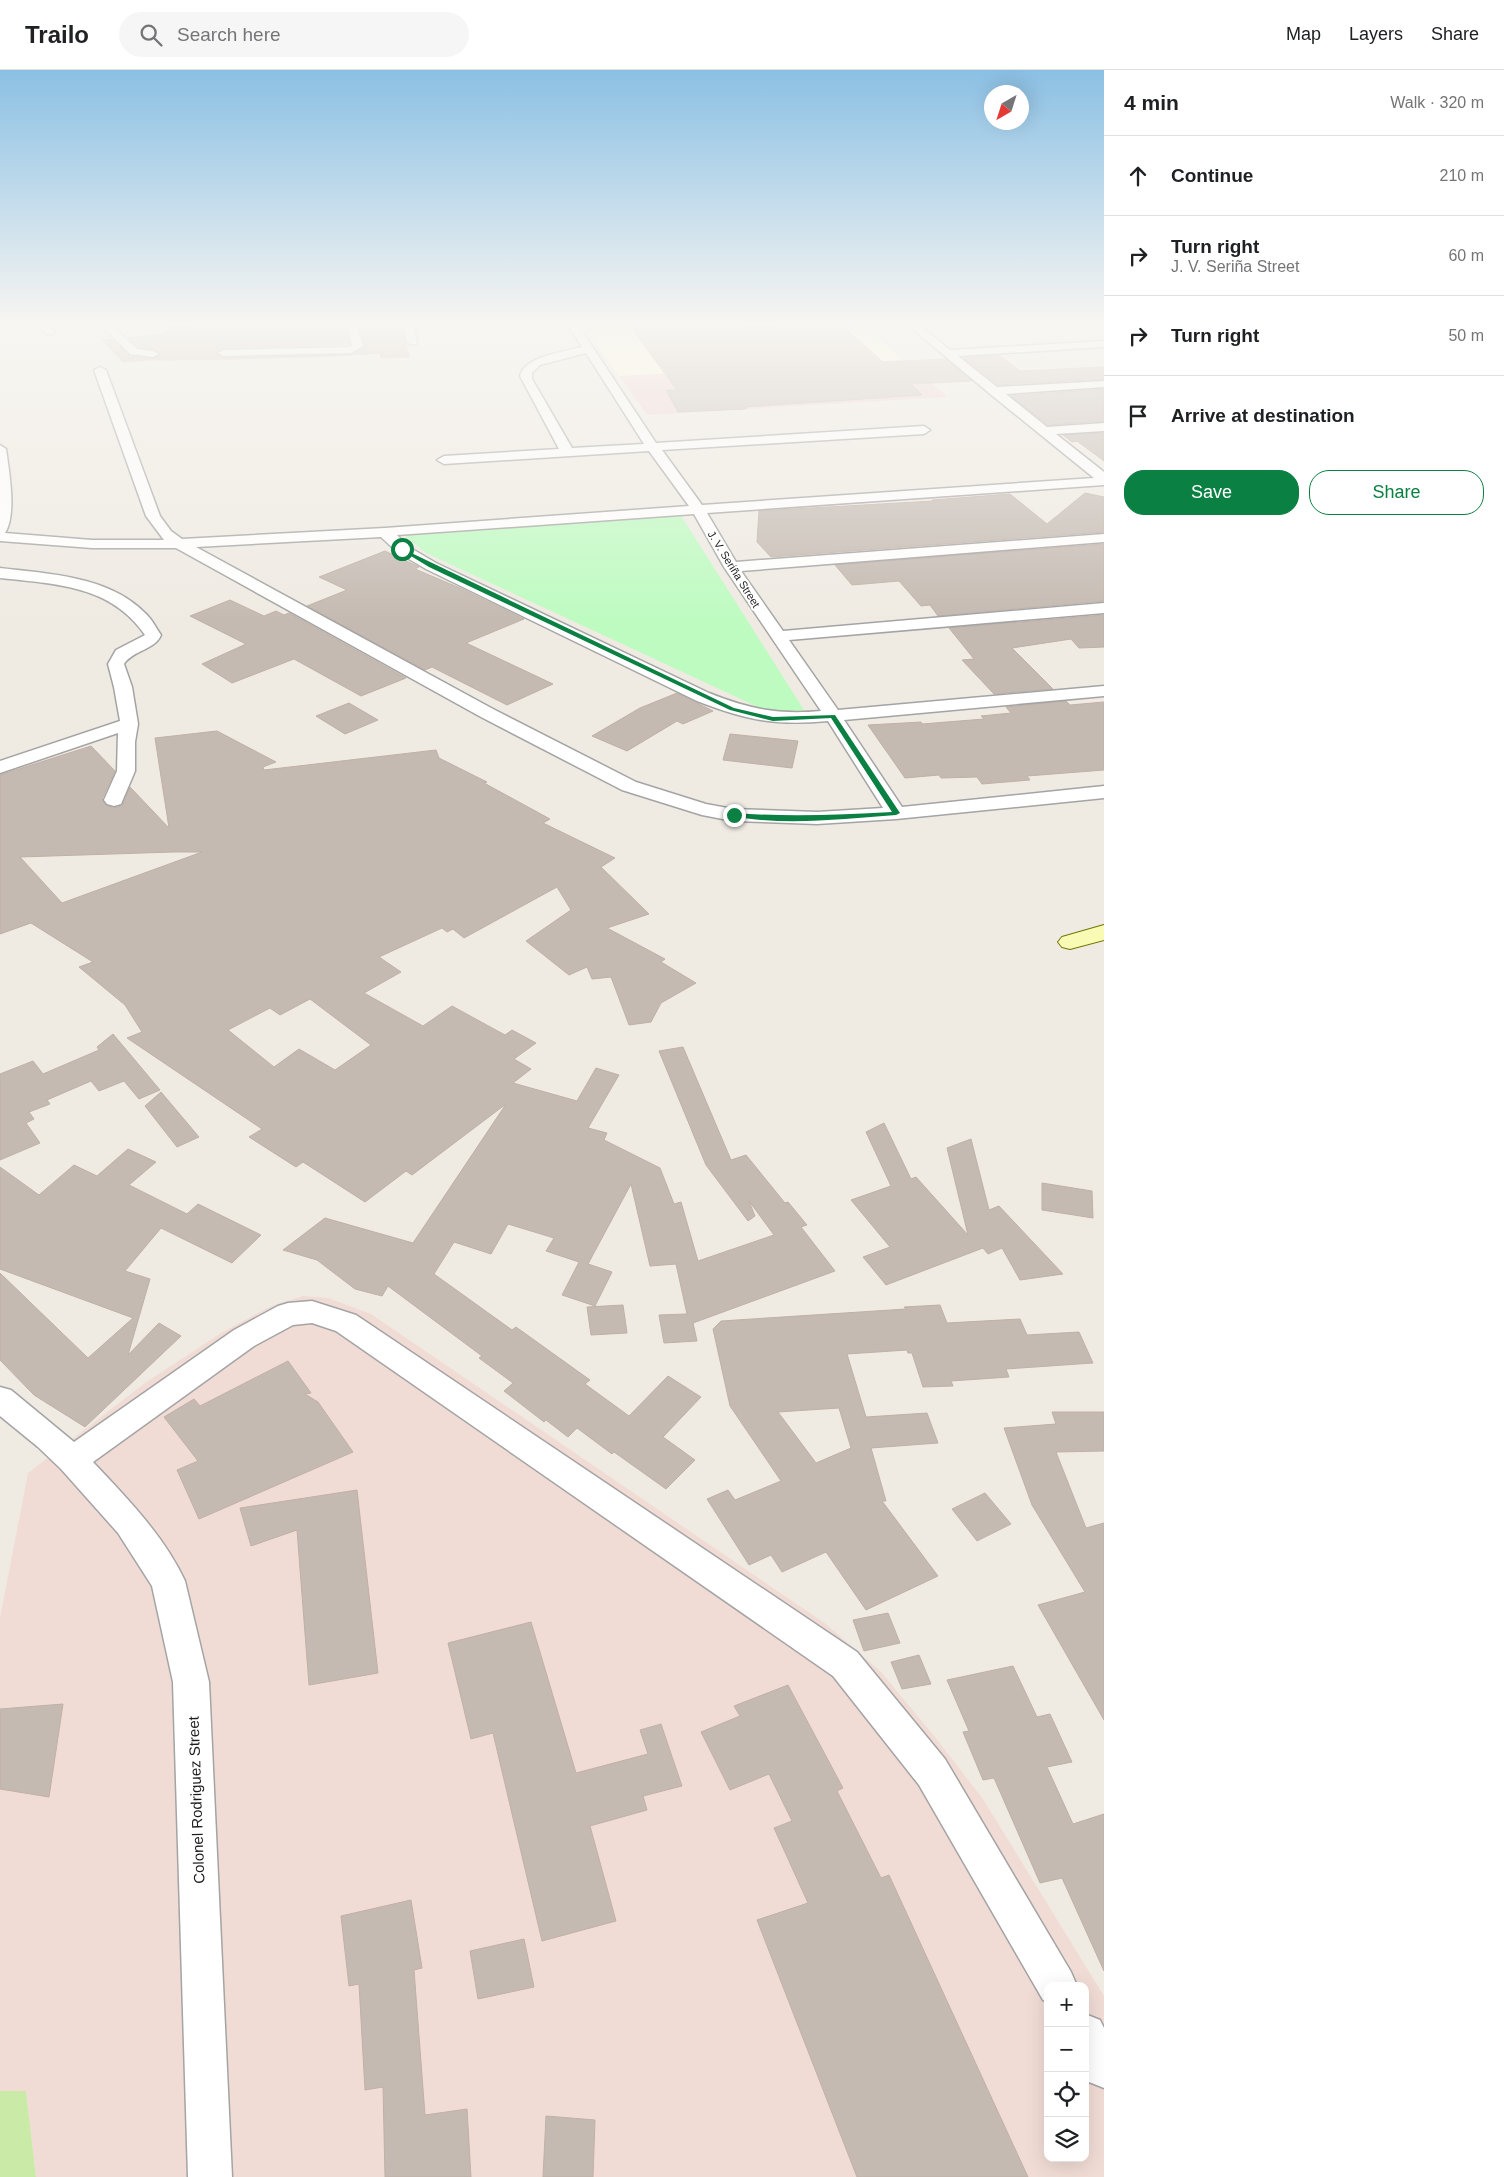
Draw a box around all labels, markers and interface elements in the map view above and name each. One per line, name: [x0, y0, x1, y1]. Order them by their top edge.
search box: [119, 12, 469, 57]
text: Trailo: [25, 21, 89, 48]
icon: search: [137, 21, 165, 49]
text: Search here: [177, 24, 281, 45]
text: Map: [1286, 24, 1321, 44]
text: Layers: [1349, 24, 1403, 44]
text: Share: [1431, 24, 1479, 44]
north arrow: [984, 85, 1029, 130]
text: 4 min: [1124, 91, 1179, 114]
text: Walk · 320 m: [1390, 94, 1484, 111]
icon: ahead: [1124, 162, 1152, 190]
text: Continue: [1171, 165, 1253, 186]
text: 210 m: [1440, 167, 1484, 184]
text: Turn right: [1171, 236, 1259, 257]
icon: right: [1124, 242, 1152, 270]
text: 60 m: [1448, 247, 1484, 264]
text: J. V. Seriña Street: [1171, 258, 1299, 275]
icon: right: [1124, 322, 1152, 350]
text: Turn right: [1171, 325, 1259, 346]
text: 50 m: [1448, 327, 1484, 344]
icon: arrive: [1124, 402, 1152, 430]
text: Arrive at destination: [1171, 405, 1355, 426]
button: Save: [1124, 470, 1299, 515]
button: Share: [1309, 470, 1484, 515]
street label: J. V. Seriña Street: [706, 528, 762, 610]
route start: [391, 538, 414, 561]
route end: [723, 804, 746, 827]
street label: Colonel Rodriguez Street: [185, 1715, 207, 1884]
map controls: [1044, 1982, 1089, 2162]
button: +: [1044, 1982, 1089, 2027]
button: −: [1044, 2027, 1089, 2072]
button: locate: [1044, 2072, 1089, 2117]
button: layers: [1044, 2117, 1089, 2162]

